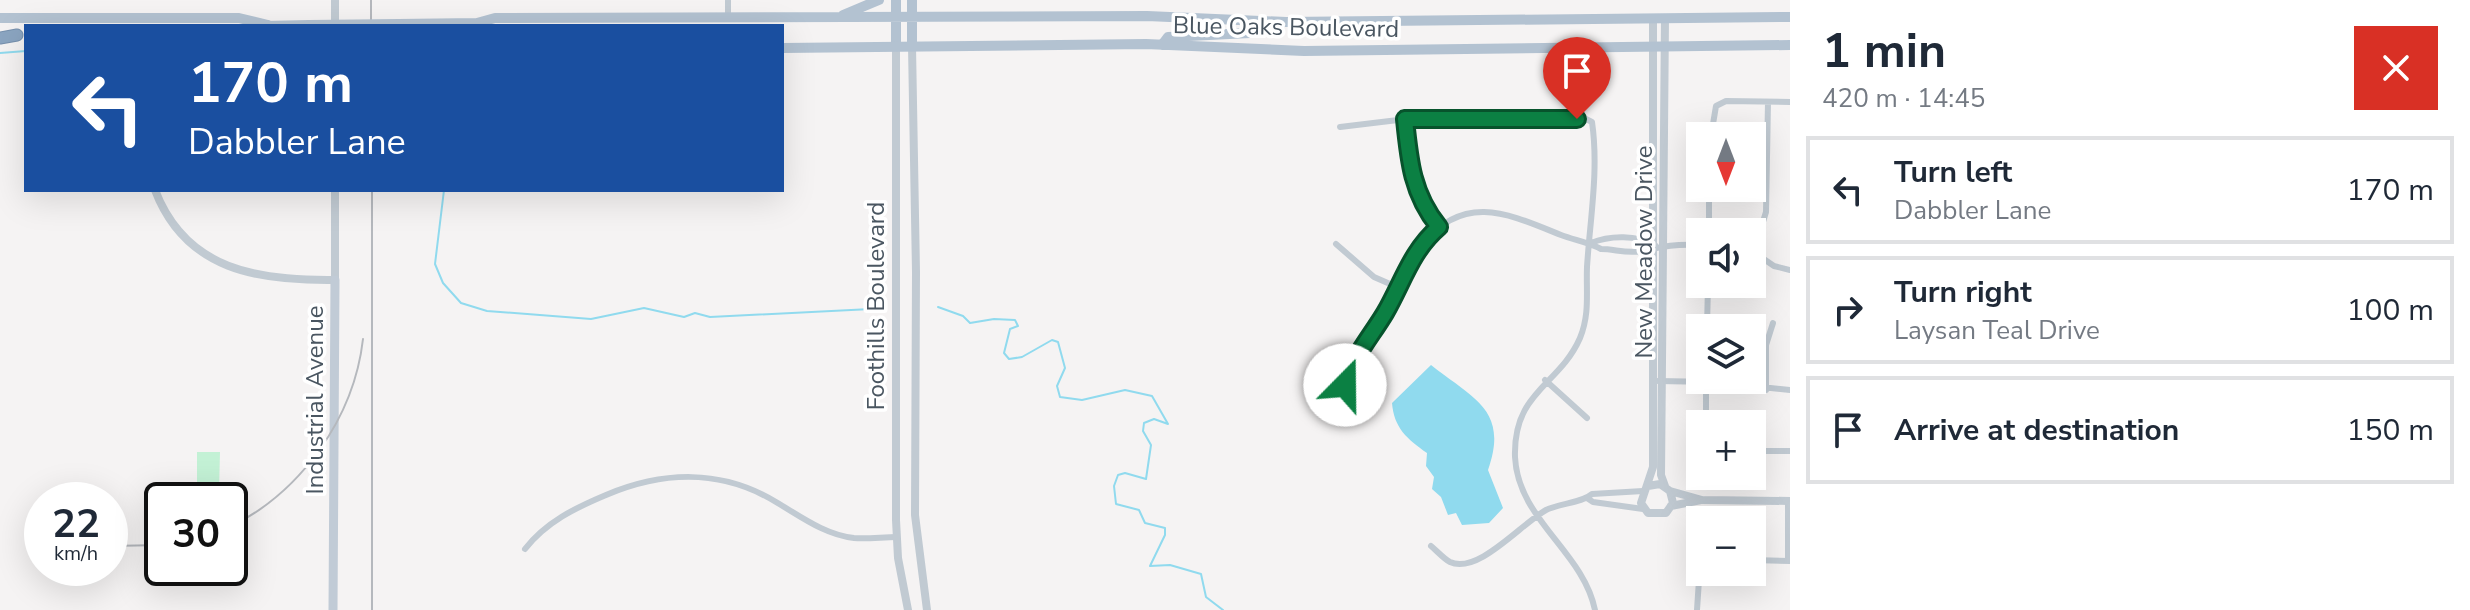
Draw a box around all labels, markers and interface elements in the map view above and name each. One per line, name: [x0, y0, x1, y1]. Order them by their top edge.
street label: Blue Oaks Boulevard: [1173, 9, 1399, 45]
text: 1 min: [1822, 18, 1946, 84]
button: close: [2354, 26, 2438, 110]
pin: [1543, 37, 1611, 119]
text: 170 m: [188, 45, 353, 122]
icon: arrive: [1555, 49, 1599, 93]
icon: left: [56, 56, 160, 160]
text: 420 m · 14:45: [1822, 81, 1985, 116]
text: Dabbler Lane: [188, 118, 406, 167]
north arrow: [1686, 122, 1766, 202]
map controls: [1686, 122, 1766, 586]
street label: New Meadow Drive: [1628, 145, 1660, 359]
text: Turn left: [1894, 152, 2012, 193]
icon: left: [1826, 168, 1870, 212]
text: 170 m: [2347, 170, 2434, 211]
text: Dabbler Lane: [1894, 193, 2051, 228]
street label: Foothills Boulevard: [860, 202, 892, 410]
button: sound: [1686, 218, 1766, 298]
text: Turn right: [1894, 272, 2032, 313]
icon: right: [1826, 288, 1870, 332]
text: 100 m: [2347, 290, 2434, 331]
street label: Industrial Avenue: [299, 306, 331, 494]
text: Laysan Teal Drive: [1894, 313, 2100, 348]
button: layers: [1686, 314, 1766, 394]
position arrow: [1303, 343, 1387, 427]
icon: arrive: [1826, 408, 1870, 452]
button: +: [1686, 410, 1766, 490]
text: Arrive at destination: [1894, 410, 2179, 451]
text: 150 m: [2347, 410, 2434, 451]
speed limit sign: 30: [144, 482, 248, 586]
text: 22: [52, 497, 100, 551]
button: −: [1686, 506, 1766, 586]
text: km/h: [54, 540, 98, 567]

